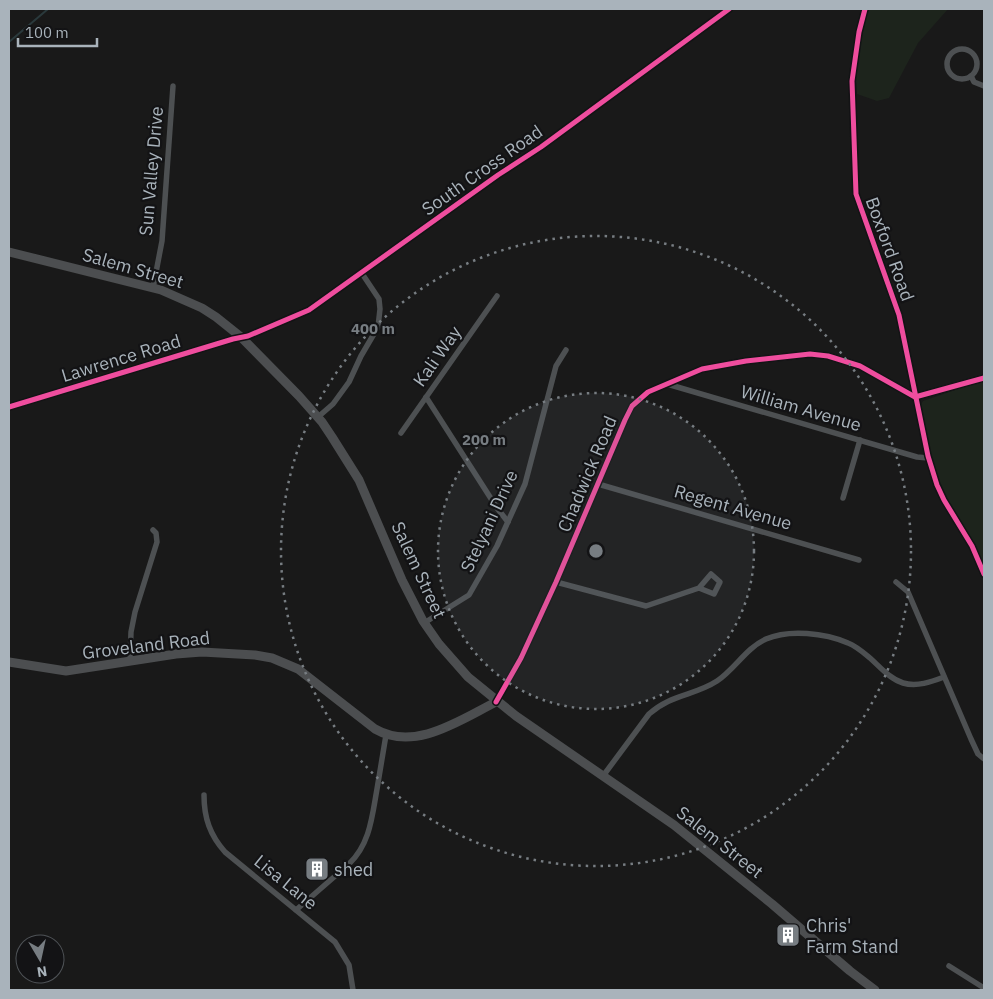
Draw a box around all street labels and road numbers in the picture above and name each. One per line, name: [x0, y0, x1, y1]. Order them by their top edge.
street label: Sun Valley Drive: [134, 105, 168, 237]
street label: South Cross Road: [417, 120, 547, 220]
street label: Boxford Road: [861, 194, 919, 304]
street label: Salem Street: [80, 243, 186, 293]
street label: Kali Way: [408, 321, 466, 391]
street label: Lawrence Road: [59, 329, 183, 387]
street label: William Avenue: [738, 380, 864, 436]
street label: Chadwick Road: [552, 412, 622, 536]
street label: Stelyani Drive: [455, 466, 523, 576]
street label: Regent Avenue: [672, 479, 795, 535]
street label: Salem Street: [387, 518, 451, 622]
street label: Groveland Road: [81, 626, 211, 664]
street label: Salem Street: [672, 801, 768, 883]
street label: Lisa Lane: [250, 850, 322, 915]

